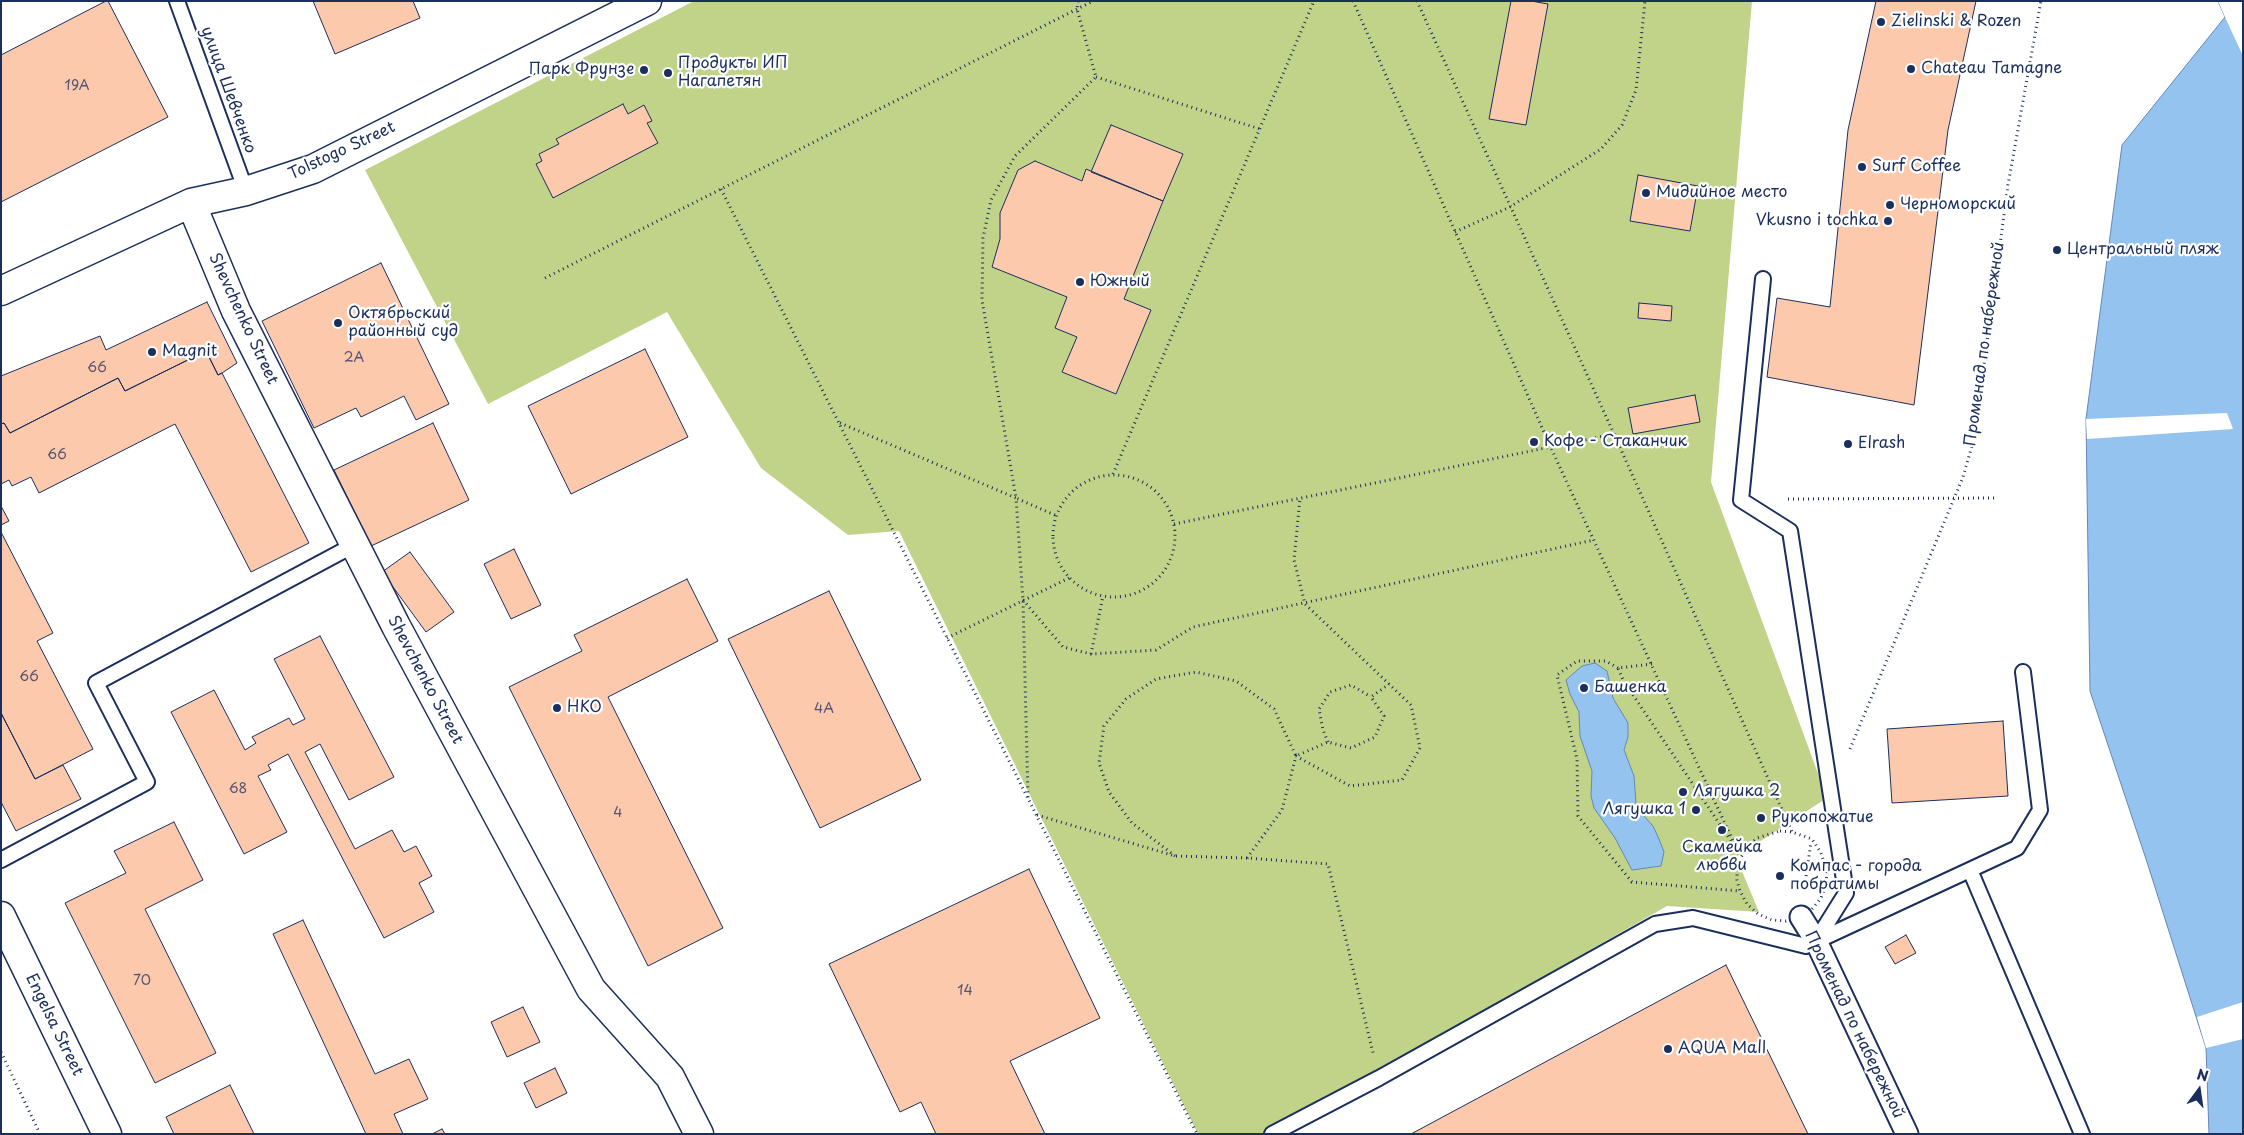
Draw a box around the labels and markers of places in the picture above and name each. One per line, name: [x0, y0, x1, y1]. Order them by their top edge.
place label: Zielinski & Rozen: [1891, 12, 2021, 32]
marker: Zielinski & Rozen: [1875, 16, 1887, 28]
place label: Продукты ИП Нагапетян: [678, 54, 788, 92]
place label: Chateau Tamagne: [1921, 59, 2062, 79]
place label: Парк Фрунзе: [529, 60, 634, 80]
marker: Chateau Tamagne: [1905, 63, 1917, 75]
marker: Парк Фрунзе: [638, 64, 650, 76]
marker: Продукты ИП Нагапетян: [662, 67, 674, 79]
place label: Surf Coffee: [1872, 157, 1961, 177]
marker: Surf Coffee: [1856, 161, 1868, 173]
place label: Мидийное место: [1656, 183, 1787, 203]
marker: Мидийное место: [1640, 187, 1652, 199]
place label: Черноморский: [1900, 195, 2016, 215]
marker: Черноморский: [1884, 199, 1896, 211]
place label: Vkusno i tochka: [1756, 211, 1878, 231]
marker: Vkusno i tochka: [1882, 215, 1894, 227]
place label: Центральный пляж: [2067, 240, 2219, 260]
marker: Центральный пляж: [2051, 244, 2063, 256]
place label: Южный: [1090, 272, 1150, 292]
marker: Южный: [1074, 276, 1086, 288]
place label: Октябрьский районный суд: [348, 304, 458, 342]
marker: Октябрьский районный суд: [332, 317, 344, 329]
place label: Magnit: [162, 342, 217, 362]
marker: Magnit: [146, 346, 158, 358]
place label: Кофе - Стаканчик: [1544, 432, 1687, 452]
place label: Elrash: [1858, 434, 1905, 454]
marker: Кофе - Стаканчик: [1528, 436, 1540, 448]
marker: Elrash: [1842, 438, 1854, 450]
place label: Башенка: [1594, 678, 1667, 698]
marker: Башенка: [1578, 682, 1590, 694]
place label: НКО: [567, 698, 602, 718]
marker: НКО: [551, 702, 563, 714]
place label: Лягушка 2: [1693, 782, 1780, 802]
marker: Лягушка 2: [1677, 786, 1689, 798]
place label: Лягушка 1: [1603, 800, 1686, 820]
marker: Лягушка 1: [1690, 804, 1702, 816]
place label: Рукопожатие: [1771, 808, 1874, 828]
marker: Рукопожатие: [1755, 812, 1767, 824]
marker: Скамейка любви: [1716, 824, 1728, 836]
place label: Скамейка любви: [1682, 838, 1762, 876]
place label: Компас - города побратимы: [1790, 857, 1922, 895]
marker: Компас - города побратимы: [1774, 870, 1786, 882]
place label: AQUA Mall: [1678, 1039, 1766, 1059]
marker: AQUA Mall: [1662, 1043, 1674, 1055]

